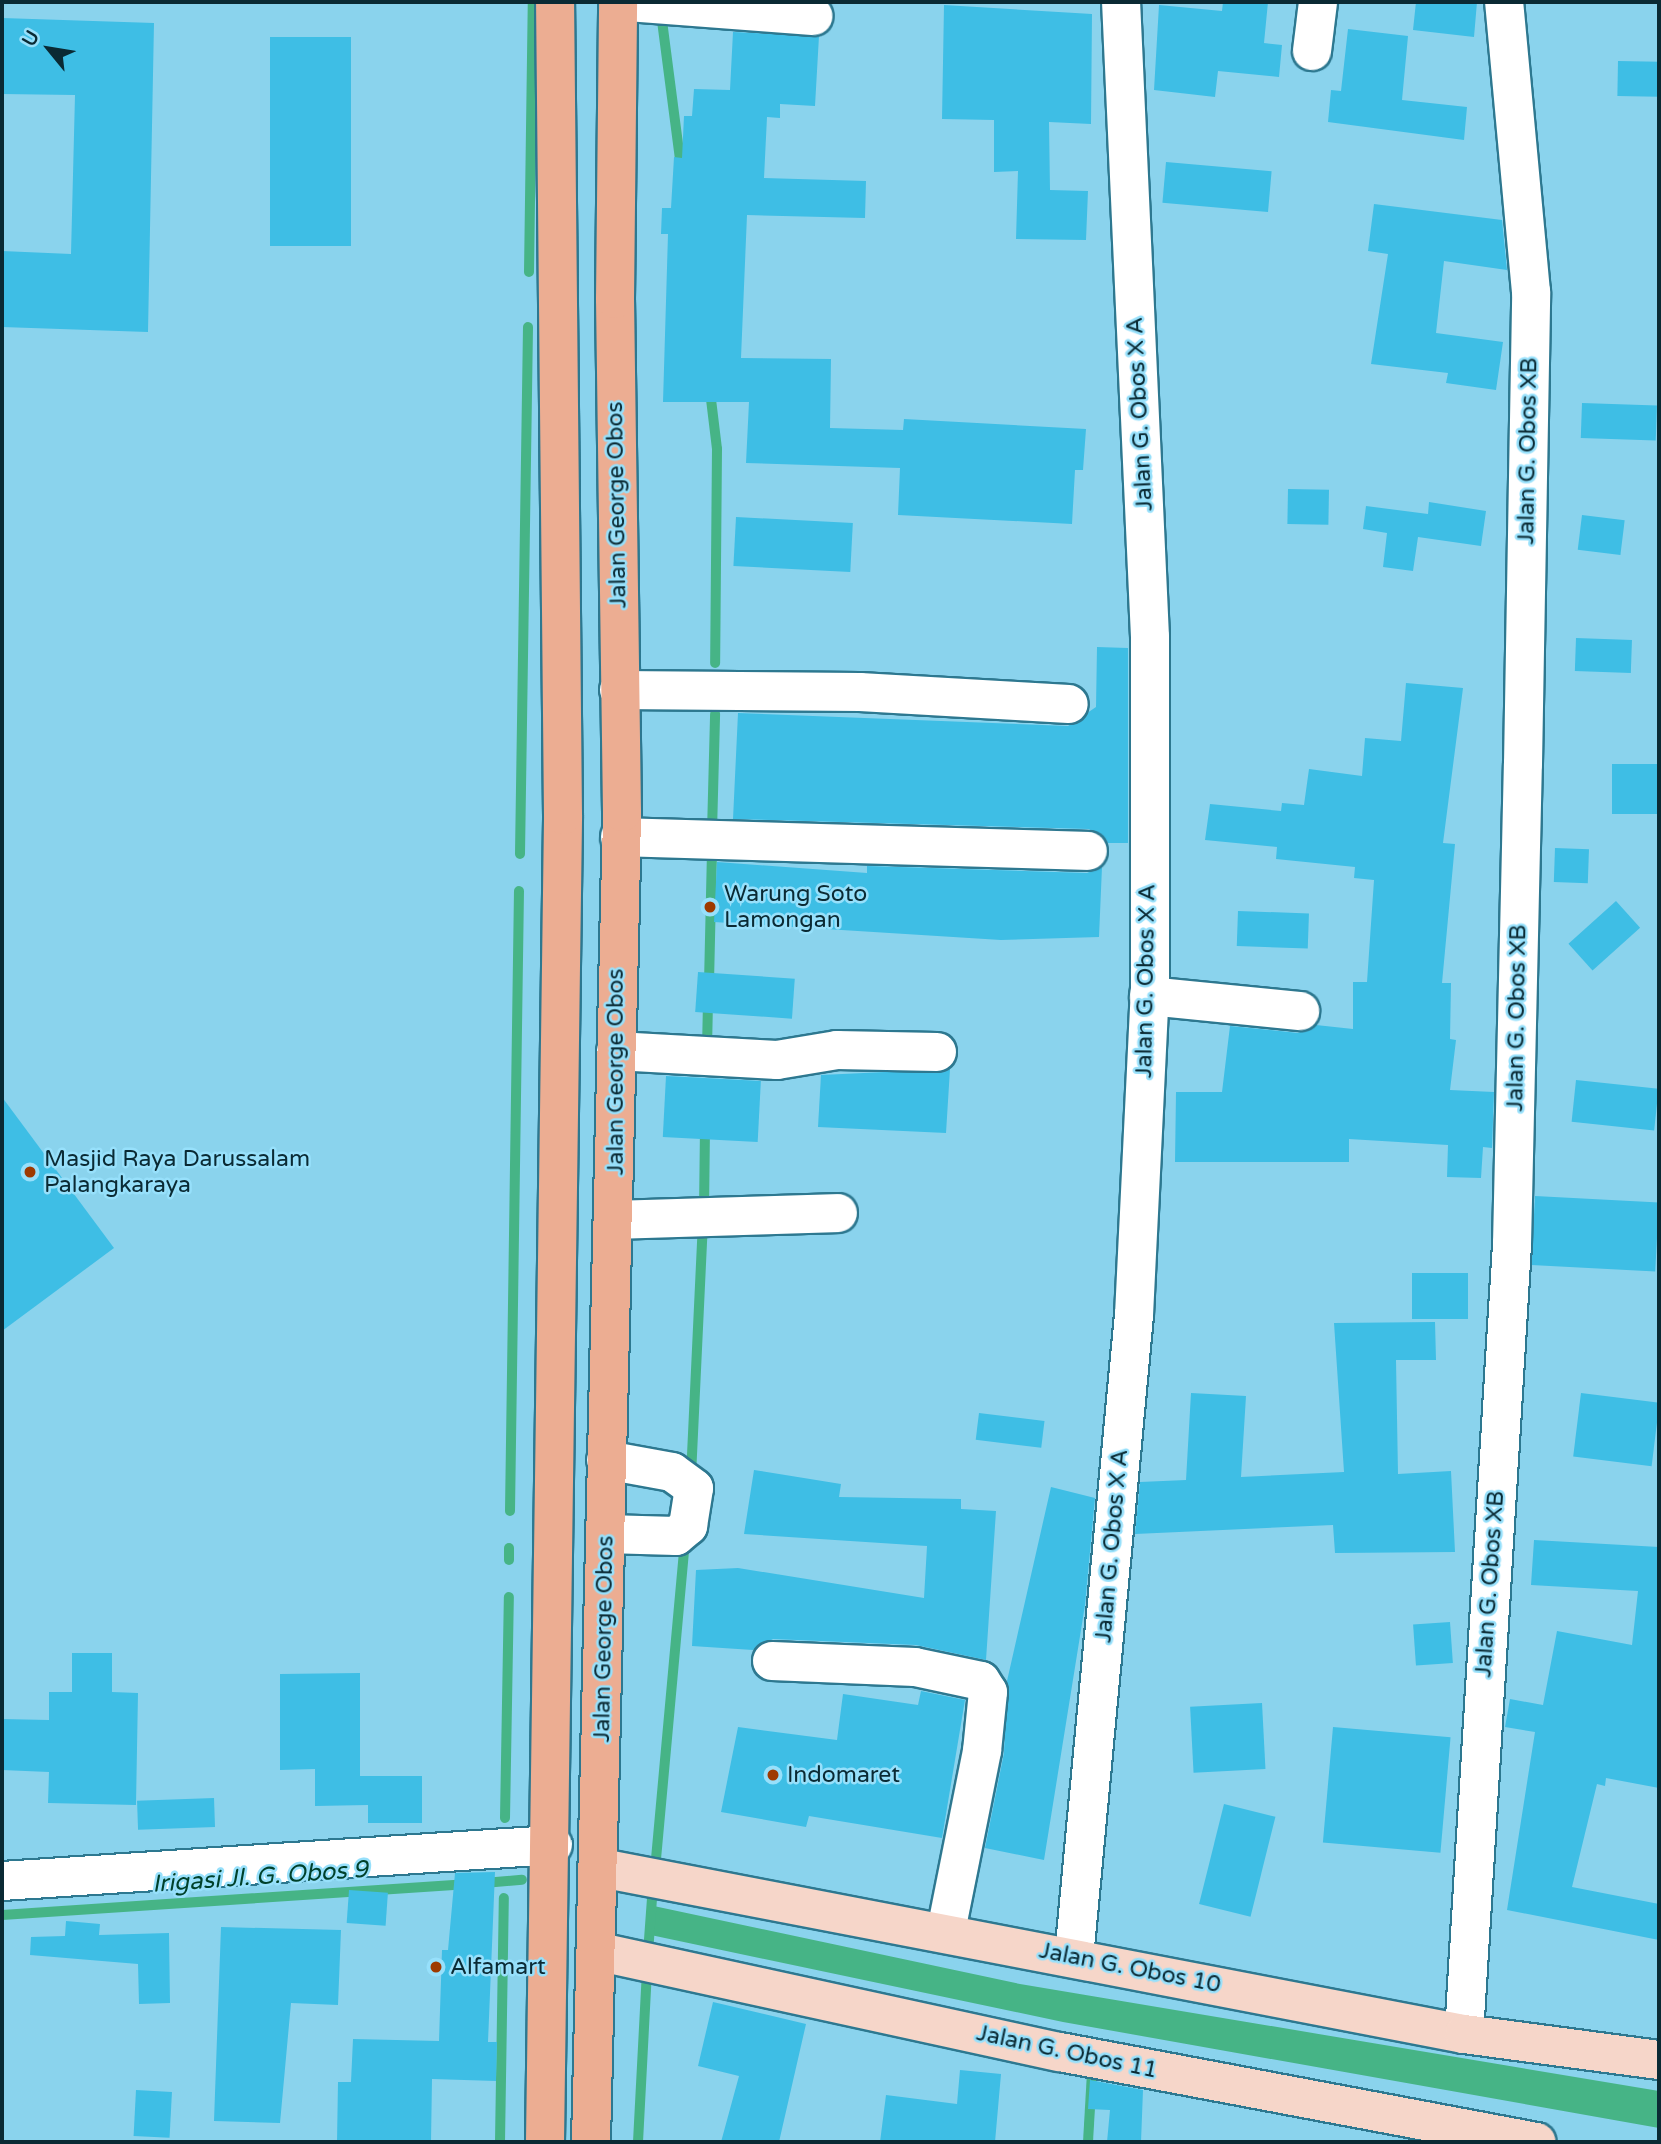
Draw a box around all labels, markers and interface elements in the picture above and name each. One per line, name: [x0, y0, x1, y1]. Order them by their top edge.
north arrow: [14, 14, 84, 84]
text: U: [18, 27, 44, 50]
street label: Jalan G. Obos X A: [1121, 316, 1159, 512]
street label: Jalan G. Obos XB: [1513, 357, 1543, 545]
street label: Jalan George Obos: [601, 401, 633, 609]
place label: Warung Soto Lamongan: [724, 880, 867, 934]
street label: Jalan G. Obos X A: [1131, 884, 1161, 1078]
marker: Warung Soto Lamongan: [702, 899, 718, 915]
street label: Jalan G. Obos XB: [1502, 924, 1532, 1112]
street label: Jalan George Obos: [602, 969, 630, 1175]
place label: Masjid Raya Darussalam Palangkaraya: [44, 1145, 310, 1199]
marker: Masjid Raya Darussalam Palangkaraya: [22, 1164, 38, 1180]
street label: Jalan G. Obos X A: [1090, 1448, 1134, 1644]
street label: Jalan G. Obos XB: [1470, 1490, 1510, 1678]
street label: Jalan George Obos: [588, 1535, 620, 1743]
place label: Indomaret: [787, 1761, 900, 1789]
marker: Indomaret: [765, 1767, 781, 1783]
water label: Irigasi Jl. G. Obos 9: [151, 1855, 369, 1899]
street label: Jalan G. Obos 10: [1037, 1937, 1223, 1999]
place label: Alfamart: [450, 1953, 546, 1981]
marker: Alfamart: [428, 1959, 444, 1975]
street label: Jalan G. Obos 11: [974, 2019, 1160, 2085]

